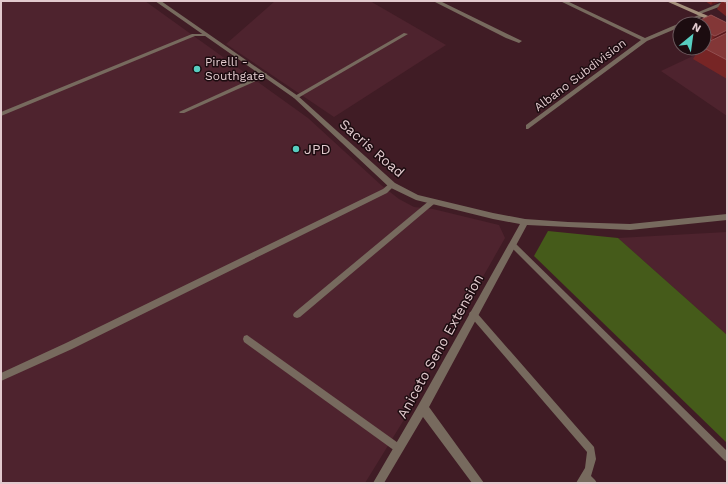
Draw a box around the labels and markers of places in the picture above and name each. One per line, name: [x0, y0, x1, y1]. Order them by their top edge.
place label: Pirelli - Southgate: [205, 55, 265, 83]
marker: Pirelli - Southgate: [192, 64, 202, 74]
place label: JPD: [304, 141, 331, 157]
marker: JPD: [291, 144, 301, 154]

